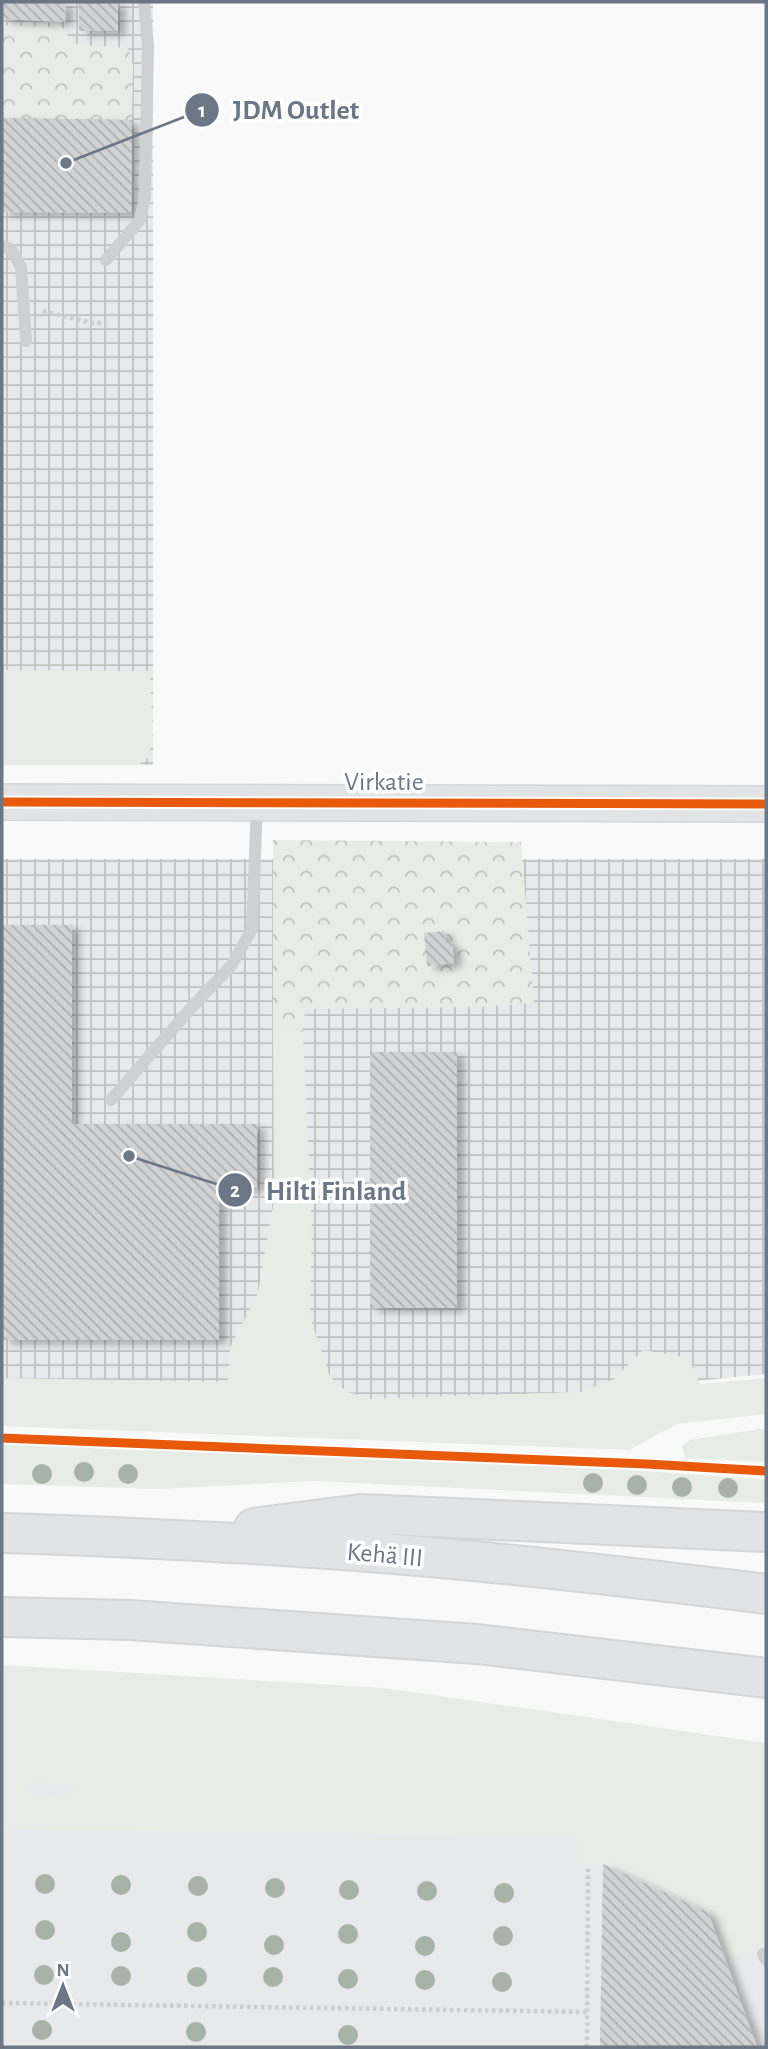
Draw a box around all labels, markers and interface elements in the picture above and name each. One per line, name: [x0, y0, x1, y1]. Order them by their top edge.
callout: JDM Outlet: [184, 85, 374, 134]
text: JDM Outlet: [233, 97, 360, 125]
text: 1: [198, 100, 206, 121]
street label: Virkatie: [344, 769, 424, 795]
callout: Hilti Finland: [217, 1165, 421, 1214]
text: Hilti Finland: [266, 1178, 406, 1206]
text: 2: [230, 1180, 240, 1201]
street label: Kehä III: [346, 1539, 424, 1571]
north arrow: [28, 1951, 98, 2021]
text: N: [56, 1961, 70, 1980]

